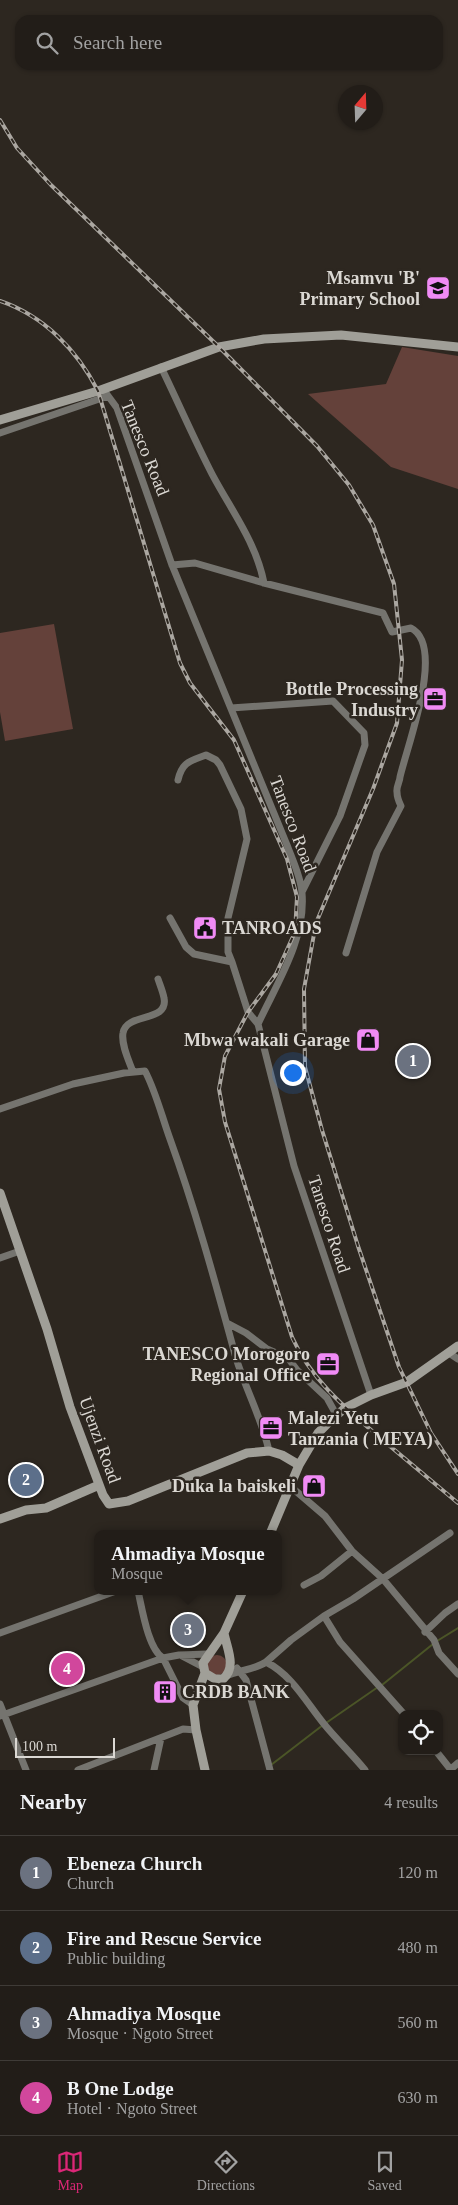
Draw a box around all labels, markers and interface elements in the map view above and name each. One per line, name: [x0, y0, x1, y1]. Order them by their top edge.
search box: [15, 15, 443, 70]
icon: search: [33, 29, 61, 57]
text: Search here: [73, 32, 162, 53]
north arrow: [338, 85, 383, 130]
place label: Msamvu 'B' Primary School: [300, 268, 420, 309]
school or university icon: Msamvu 'B' Primary School: [425, 275, 451, 301]
street label: Tanesco Road: [117, 397, 173, 499]
place label: Bottle Processing Industry: [286, 679, 418, 720]
office icon: Bottle Processing Industry: [422, 686, 448, 712]
street label: Tanesco Road: [266, 773, 320, 875]
public building icon: TANROADS: [192, 915, 218, 941]
place label: TANROADS: [222, 918, 322, 938]
shop icon: Mbwa wakali Garage: [355, 1027, 381, 1053]
place label: Mbwa wakali Garage: [184, 1030, 350, 1050]
pin: 1: [397, 1042, 429, 1080]
your location: [280, 1060, 306, 1086]
street label: Tanesco Road: [304, 1173, 354, 1275]
place label: TANESCO Morogoro Regional Office: [142, 1344, 310, 1385]
office icon: TANESCO Morogoro Regional Office: [315, 1351, 341, 1377]
street label: Ujenzi Road: [75, 1394, 125, 1486]
place label: Malezi Yetu Tanzania ( MEYA): [288, 1408, 433, 1450]
office icon: Malezi Yetu Tanzania ( MEYA): [258, 1415, 284, 1441]
pin: 2: [10, 1461, 42, 1499]
shop icon: Duka la baiskeli: [301, 1473, 327, 1499]
place label: Duka la baiskeli: [172, 1476, 296, 1496]
popup: [94, 1530, 282, 1595]
text: Ahmadiya Mosque: [111, 1543, 265, 1564]
text: Mosque: [111, 1565, 163, 1582]
pin: 3: [172, 1611, 204, 1649]
pin: 4: [51, 1650, 83, 1688]
building icon: CRDB BANK: [152, 1679, 178, 1705]
place label: CRDB BANK: [182, 1682, 290, 1702]
map controls: [398, 1710, 443, 1755]
button: locate: [398, 1710, 443, 1755]
scale bar: [15, 1735, 115, 1758]
text: 100 m: [22, 1739, 57, 1754]
text: Nearby: [20, 1790, 87, 1814]
text: 4 results: [384, 1794, 438, 1811]
text: Ebeneza Church: [67, 1853, 202, 1874]
text: 1: [32, 1864, 40, 1881]
text: 120 m: [398, 1864, 438, 1881]
text: Church: [67, 1875, 114, 1892]
text: Fire and Rescue Service: [67, 1928, 261, 1949]
text: 2: [32, 1939, 40, 1956]
text: 480 m: [398, 1939, 438, 1956]
text: Public building: [67, 1950, 165, 1967]
text: Ahmadiya Mosque: [67, 2003, 221, 2024]
text: 3: [32, 2014, 40, 2031]
text: 560 m: [398, 2014, 438, 2031]
text: Mosque · Ngoto Street: [67, 2025, 213, 2042]
text: B One Lodge: [67, 2078, 174, 2099]
text: 4: [32, 2089, 40, 2106]
text: 630 m: [398, 2089, 438, 2106]
text: Hotel · Ngoto Street: [67, 2100, 197, 2117]
tab: Map: [56, 2148, 84, 2194]
tab: Directions: [197, 2148, 255, 2194]
tab: Saved: [368, 2148, 402, 2194]

